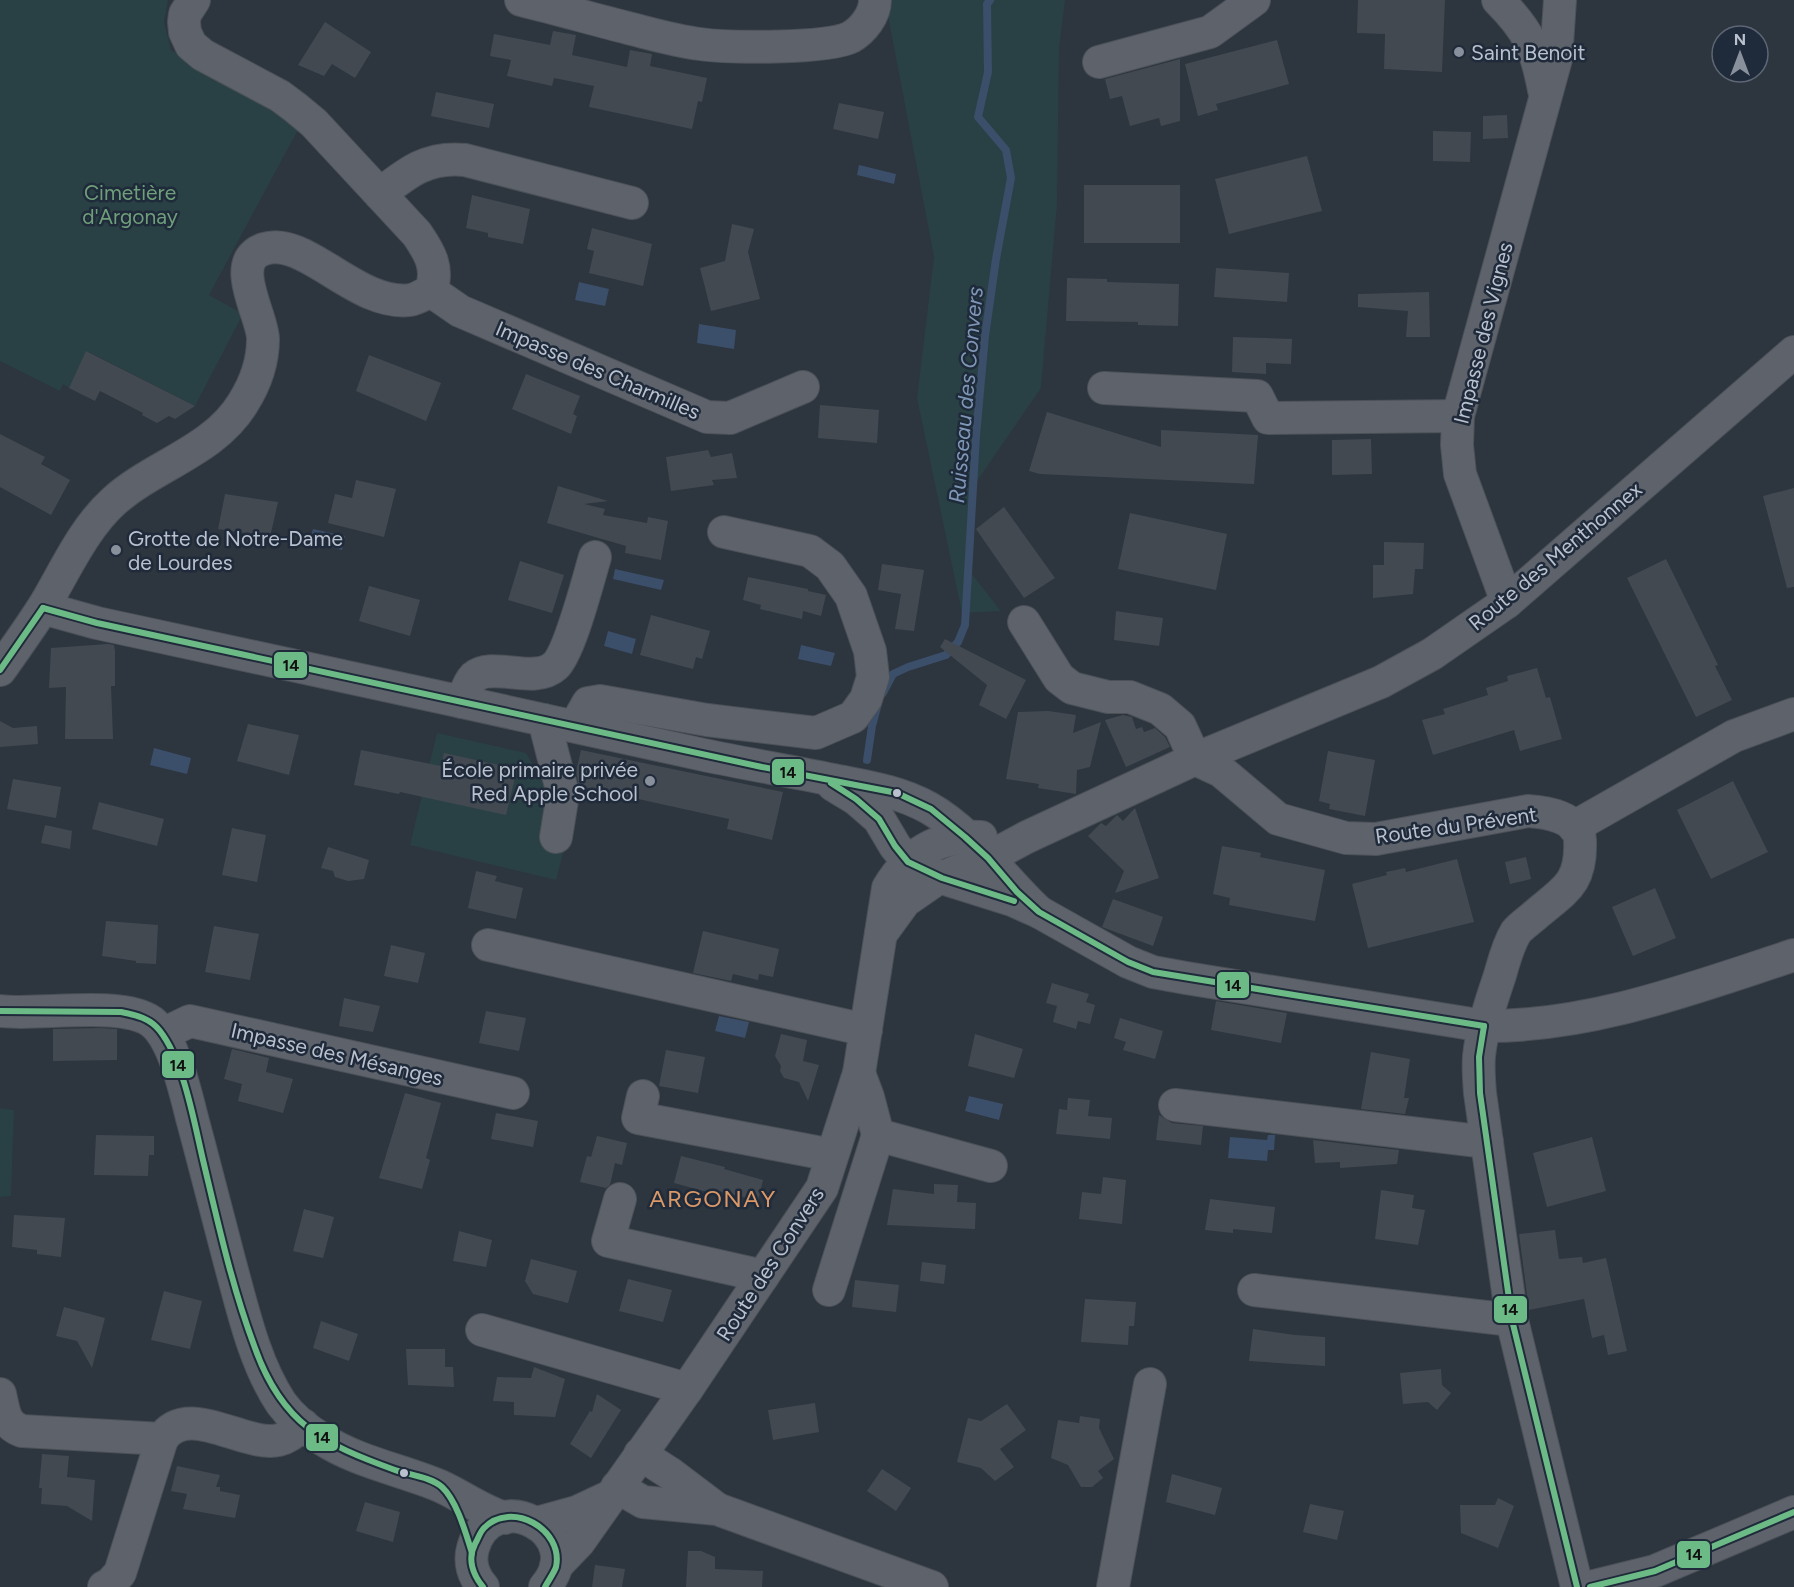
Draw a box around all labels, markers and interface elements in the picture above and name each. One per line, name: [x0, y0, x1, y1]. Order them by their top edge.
north arrow: [1710, 24, 1770, 84]
text: N: [1734, 30, 1746, 49]
place label: Saint Benoit: [1471, 40, 1585, 65]
marker: Saint Benoit: [1452, 45, 1466, 59]
park label: Cimetière d'Argonay: [82, 180, 178, 229]
street label: Impasse des Vignes: [1448, 240, 1518, 426]
water label: Ruisseau des Convers: [943, 286, 989, 504]
street label: Impasse des Charmilles: [492, 316, 704, 424]
street label: Route des Menthonnex: [1464, 476, 1647, 636]
place label: Grotte de Notre-Dame de Lourdes: [128, 526, 343, 575]
marker: Grotte de Notre-Dame de Lourdes: [109, 543, 123, 557]
line badge: 14: [273, 651, 308, 679]
text: 14: [283, 656, 299, 675]
place label: École primaire privée Red Apple School: [441, 757, 638, 806]
line badge: 14: [771, 758, 805, 786]
text: 14: [780, 763, 796, 782]
marker: École primaire privée Red Apple School: [643, 774, 657, 788]
unlabelled marker: [891, 787, 903, 799]
street label: Route du Prévent: [1374, 801, 1538, 849]
line badge: 14: [1216, 971, 1250, 999]
text: 14: [1225, 976, 1241, 995]
street label: Impasse des Mésanges: [229, 1017, 445, 1091]
line badge: 14: [161, 1050, 195, 1079]
text: 14: [170, 1056, 186, 1075]
street label: Route des Convers: [711, 1182, 829, 1346]
district label: ARGONAY: [649, 1184, 777, 1213]
line badge: 14: [1493, 1295, 1528, 1324]
text: 14: [1502, 1300, 1518, 1319]
line badge: 14: [305, 1423, 339, 1452]
text: 14: [314, 1428, 330, 1447]
unlabelled marker: [398, 1467, 410, 1479]
line badge: 14: [1676, 1540, 1711, 1569]
text: 14: [1686, 1545, 1702, 1564]

